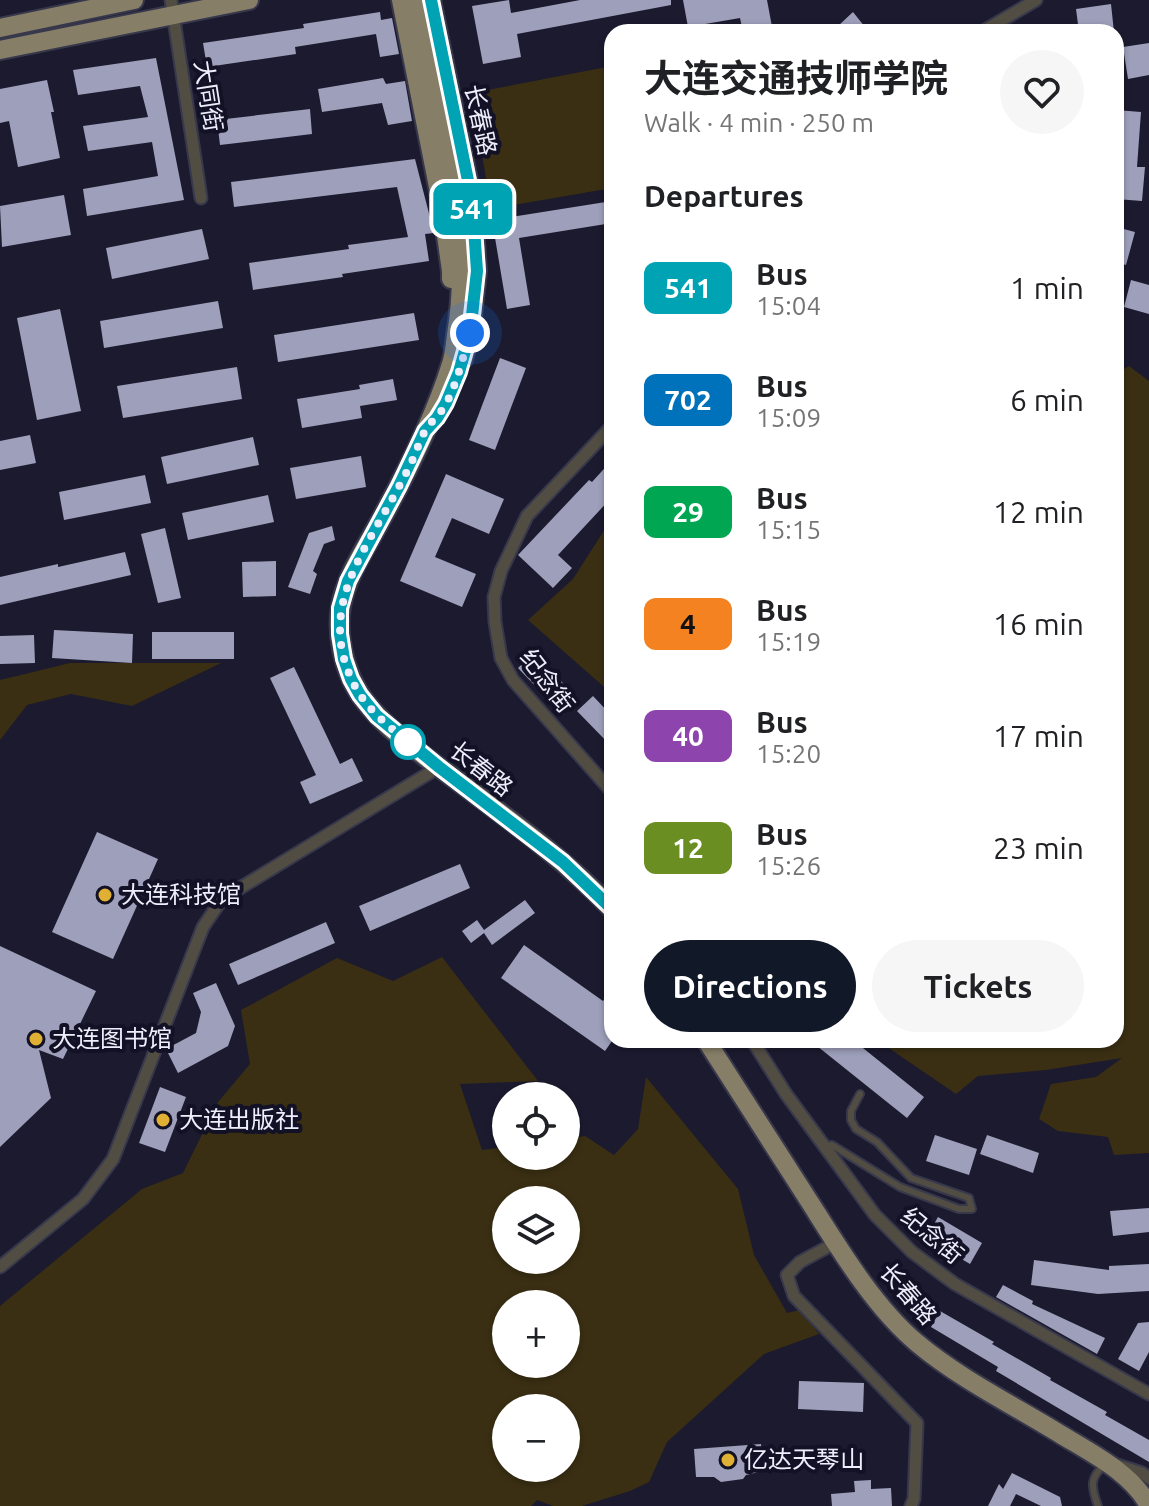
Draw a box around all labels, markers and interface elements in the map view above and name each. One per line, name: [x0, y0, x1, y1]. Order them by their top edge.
button: heart: [1000, 50, 1084, 134]
text: 大连交通技师学院: [644, 57, 948, 99]
street label: 大同街: [190, 58, 227, 134]
street label: 长春路: [460, 82, 501, 158]
text: Walk · 4 min · 250 m: [644, 108, 874, 137]
text: Departures: [644, 179, 804, 213]
line badge: 541: [427, 183, 519, 235]
text: 541: [449, 193, 497, 224]
text: Bus: [756, 257, 808, 291]
text: 1 min: [1010, 271, 1084, 305]
text: 541: [664, 272, 712, 303]
text: 15:04: [756, 291, 821, 320]
your location: [450, 313, 490, 353]
text: Bus: [756, 369, 808, 403]
text: 6 min: [1010, 383, 1084, 417]
text: 702: [664, 384, 712, 415]
text: 15:09: [756, 403, 821, 432]
text: Bus: [756, 481, 808, 515]
text: 12 min: [993, 495, 1084, 529]
text: 29: [672, 496, 704, 527]
text: 15:15: [756, 515, 821, 544]
text: Bus: [756, 593, 808, 627]
text: 16 min: [993, 607, 1084, 641]
text: 4: [680, 608, 696, 639]
text: 15:19: [756, 627, 821, 656]
street label: 纪念街: [515, 644, 580, 718]
text: Bus: [756, 705, 808, 739]
text: 17 min: [993, 719, 1084, 753]
text: 40: [672, 720, 704, 751]
unlabelled marker: [391, 725, 425, 759]
street label: 长春路: [445, 736, 518, 801]
text: 15:20: [756, 739, 821, 768]
text: Bus: [756, 817, 808, 851]
text: 23 min: [993, 831, 1084, 865]
text: 12: [672, 832, 704, 863]
text: 15:26: [756, 851, 821, 880]
place label: 大连科技馆: [121, 881, 241, 908]
marker: 大连科技馆: [96, 886, 114, 904]
button: Directions: [644, 940, 856, 1032]
button: Tickets: [872, 940, 1084, 1032]
place label: 大连图书馆: [52, 1025, 172, 1052]
marker: 大连图书馆: [27, 1030, 45, 1048]
map controls: [492, 1082, 580, 1482]
button: locate: [492, 1082, 580, 1170]
place label: 大连出版社: [179, 1106, 299, 1133]
marker: 大连出版社: [154, 1111, 172, 1129]
button: layers: [492, 1186, 580, 1274]
street label: 纪念街: [896, 1202, 969, 1269]
street label: 长春路: [875, 1258, 942, 1330]
button: +: [492, 1290, 580, 1378]
button: −: [492, 1394, 580, 1482]
place label: 亿达天琴山: [744, 1446, 864, 1473]
marker: 亿达天琴山: [719, 1451, 737, 1469]

